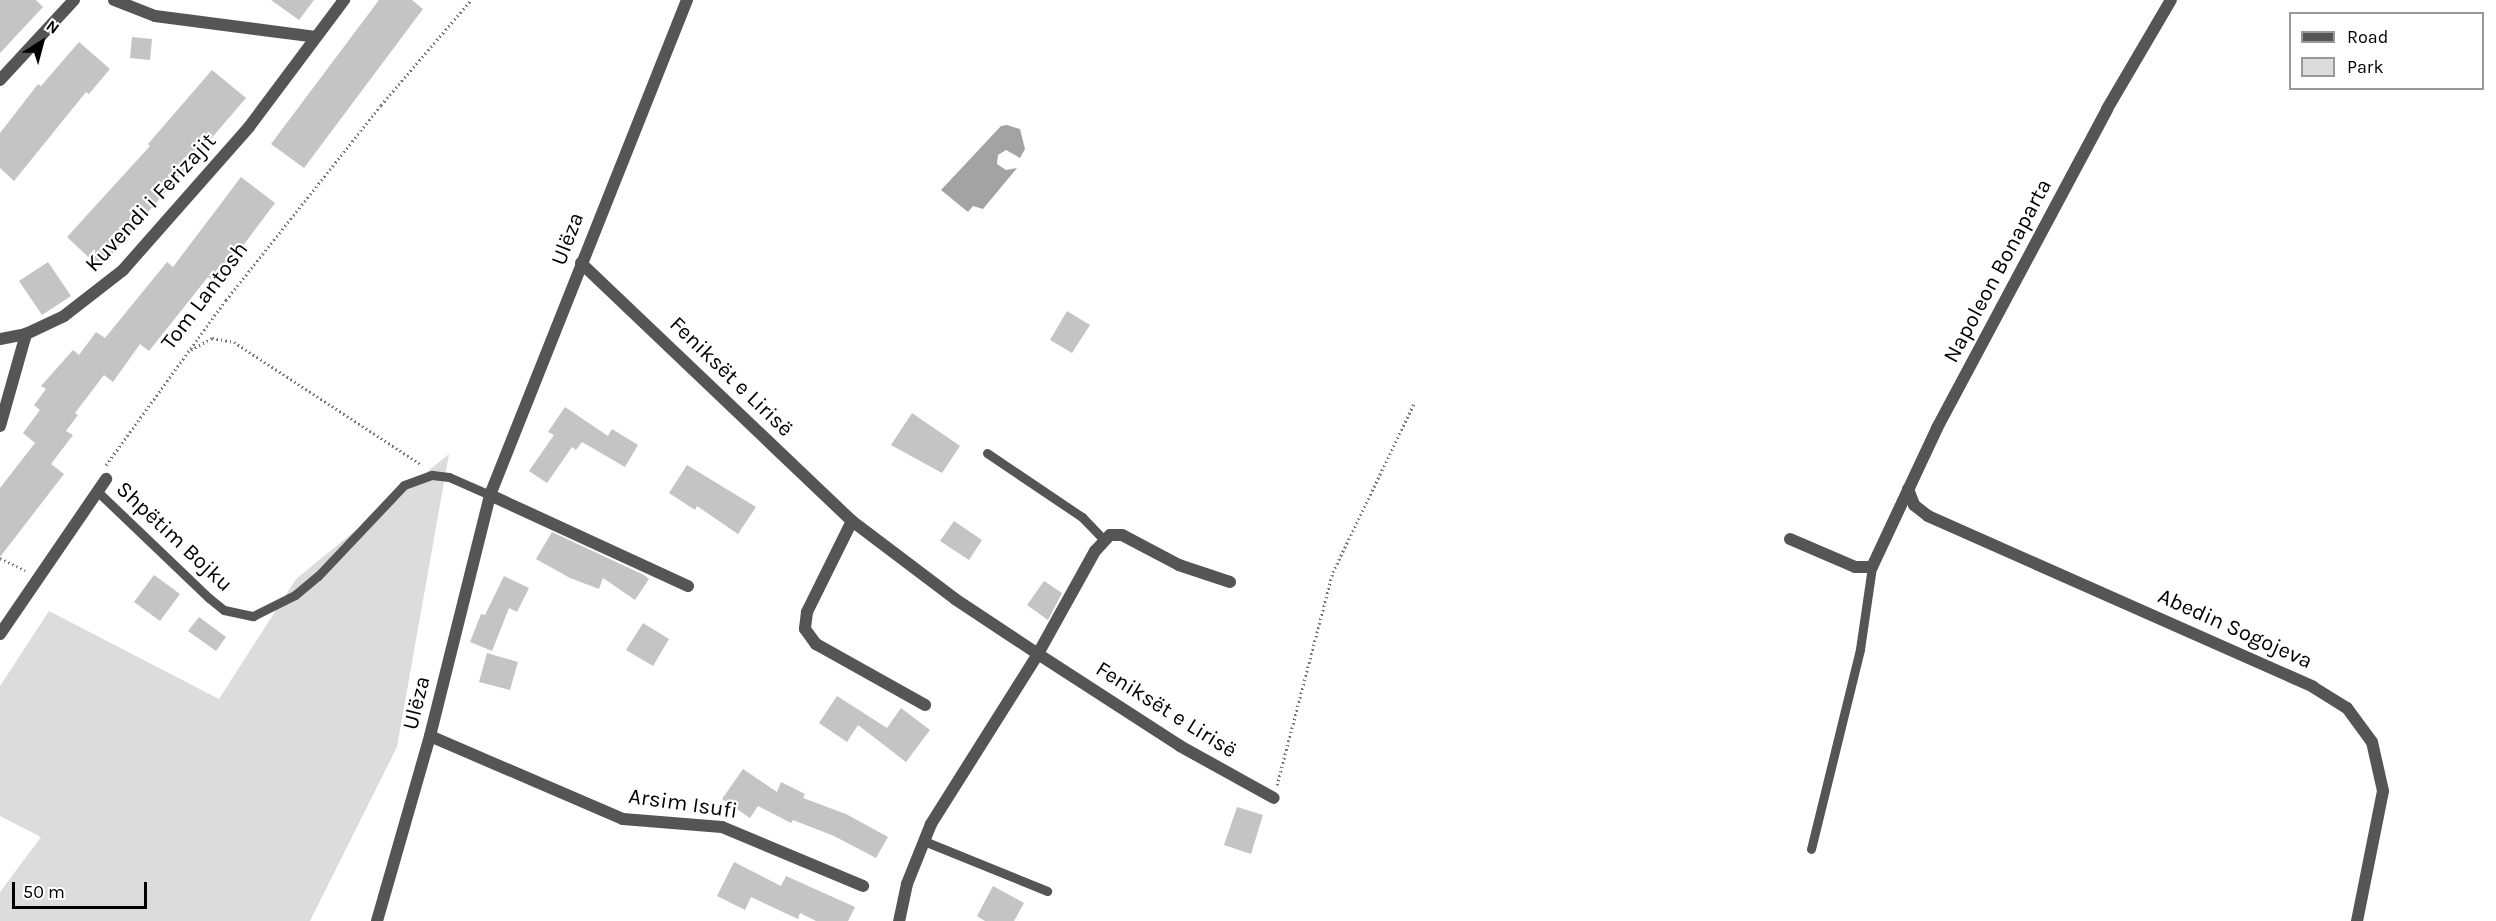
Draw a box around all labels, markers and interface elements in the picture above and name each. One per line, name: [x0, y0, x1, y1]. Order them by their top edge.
north arrow: [12, 12, 72, 72]
legend: [2289, 12, 2484, 90]
text: N: [43, 16, 63, 38]
text: Road: [2347, 26, 2388, 48]
text: Park: [2347, 56, 2384, 78]
street label: Kuvendi i Ferizajit: [80, 128, 222, 278]
street label: Napoleon Bonaparta: [1938, 175, 2058, 367]
street label: Ulëza: [546, 209, 590, 269]
street label: Tom Lantosh: [156, 237, 254, 355]
street label: Feniksët e Lirisë: [664, 311, 798, 443]
street label: Shpëtim Bojku: [110, 476, 238, 598]
street label: Abedin Sogojeva: [2154, 583, 2316, 675]
street label: Feniksët e Lirisë: [1091, 656, 1241, 764]
street label: Ulëza: [398, 673, 436, 733]
street label: Arsim Isufi: [627, 783, 739, 825]
scale bar: [15, 870, 150, 908]
text: 50 m: [23, 881, 65, 903]

